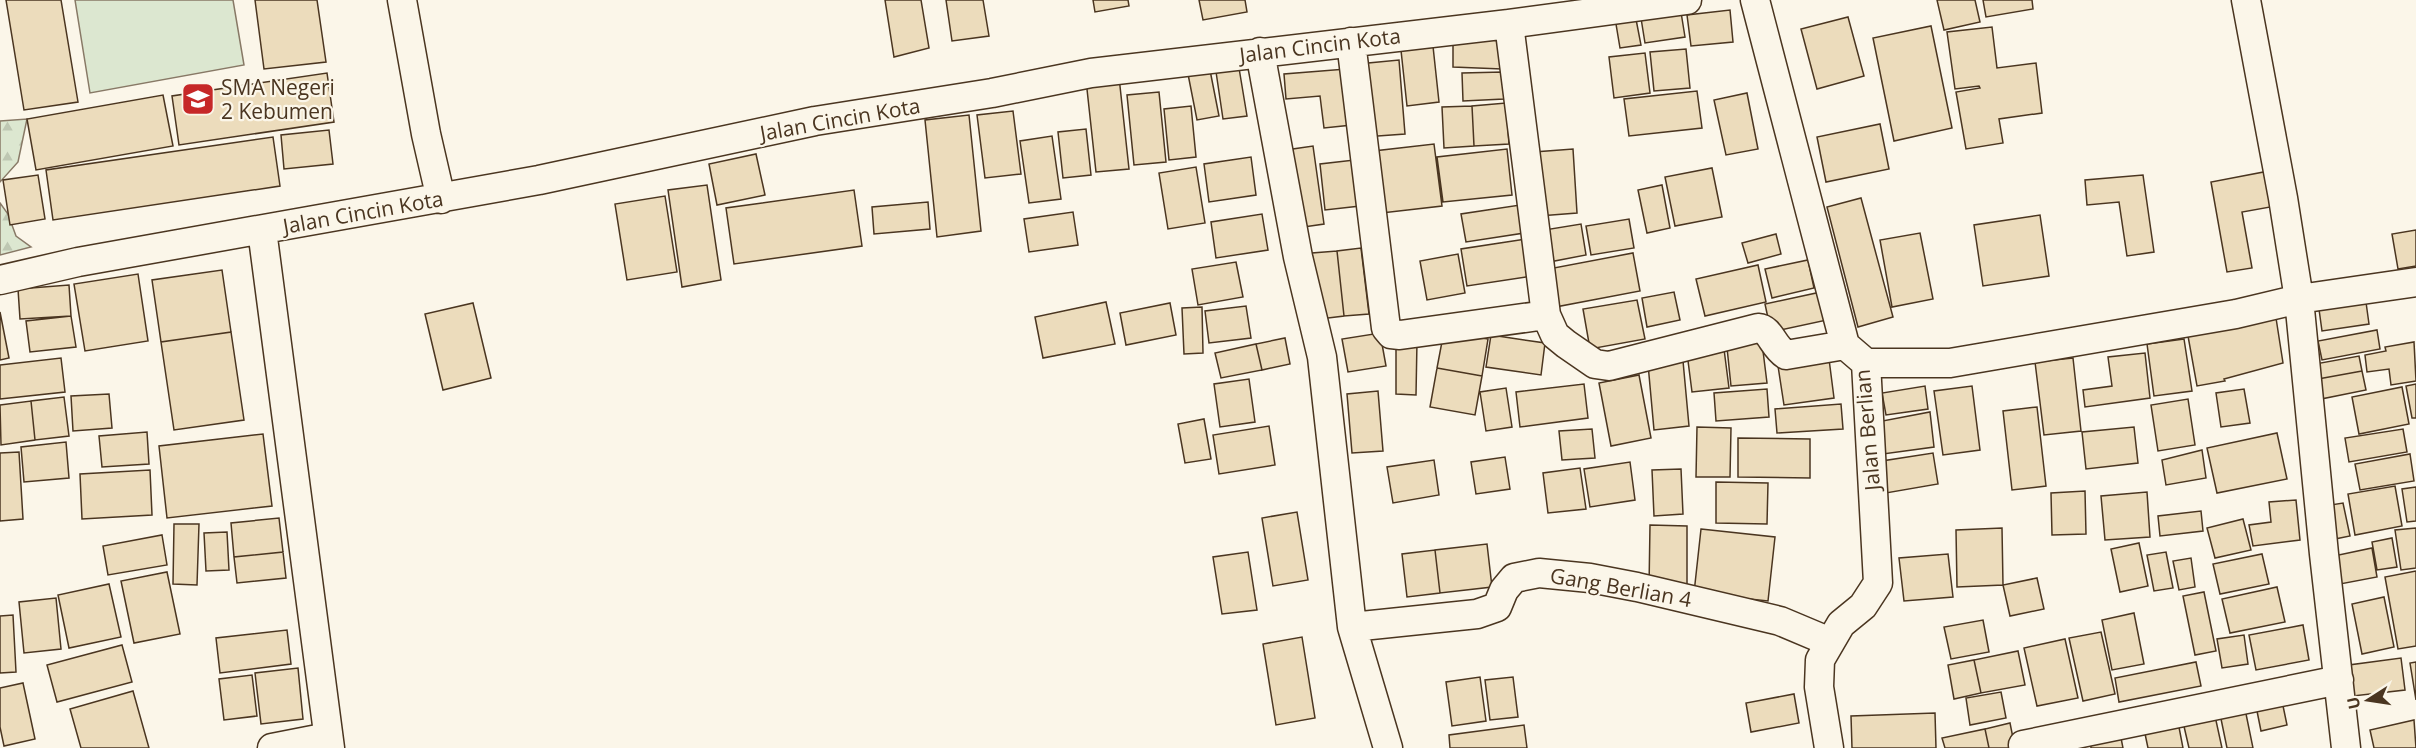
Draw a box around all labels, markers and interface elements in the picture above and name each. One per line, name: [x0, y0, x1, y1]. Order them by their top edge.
street label: Jalan Cincin Kota: [1236, 21, 1402, 69]
place label: SMA Negeri 2 Kebumen: [221, 73, 335, 125]
school or university icon: SMA Negeri 2 Kebumen: [180, 81, 216, 117]
street label: Jalan Cincin Kota: [756, 91, 922, 147]
street label: Jalan Cincin Kota: [279, 184, 445, 240]
street label: Jalan Berlian: [1848, 368, 1886, 494]
street label: Gang Berlian 4: [1548, 561, 1694, 613]
north arrow: [2338, 670, 2398, 730]
text: U: [2341, 695, 2365, 711]

